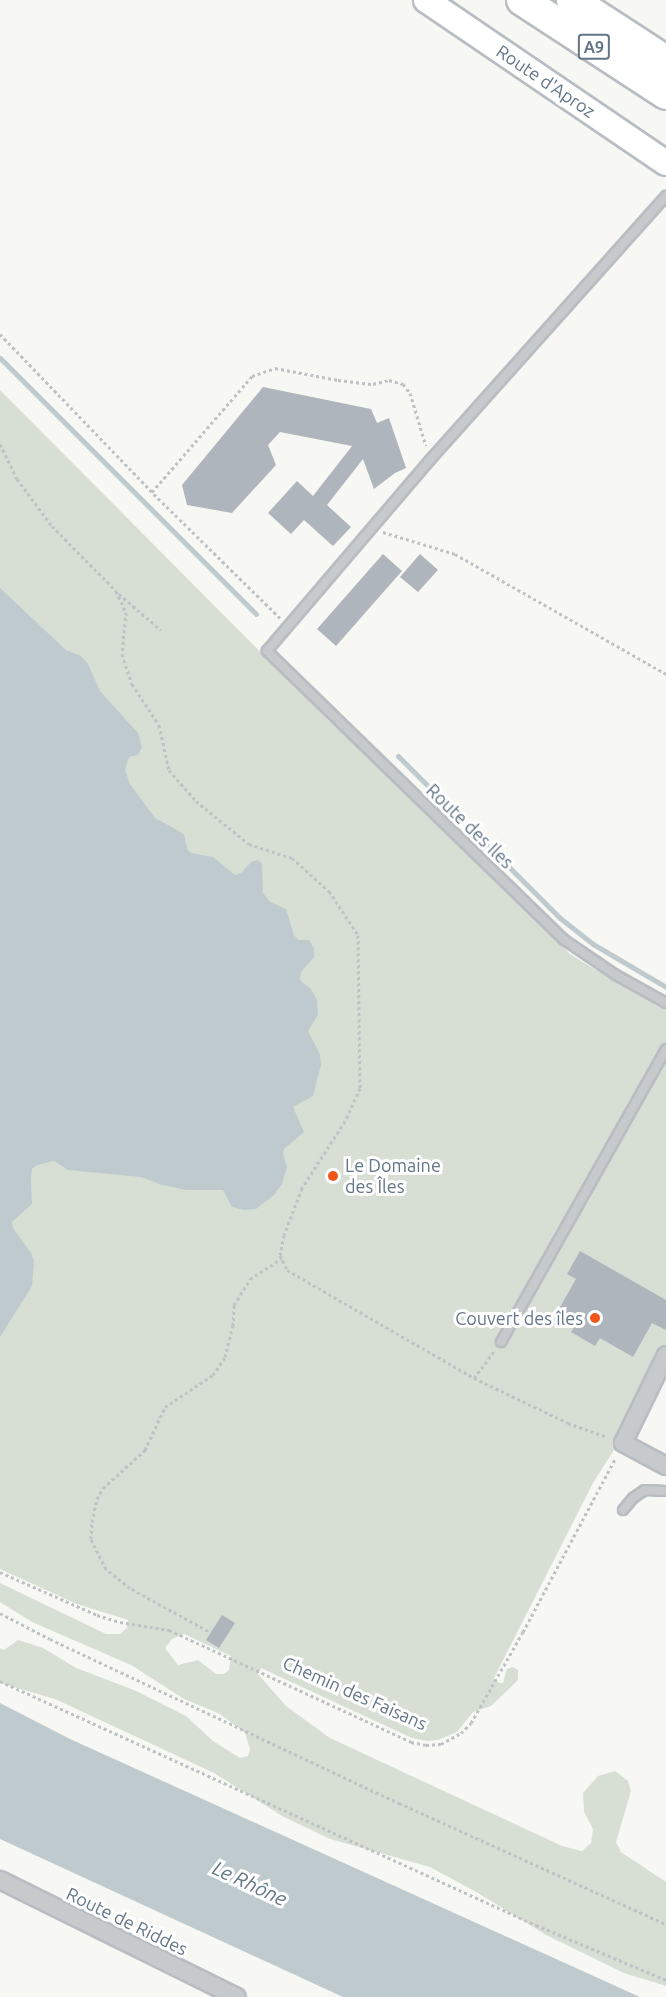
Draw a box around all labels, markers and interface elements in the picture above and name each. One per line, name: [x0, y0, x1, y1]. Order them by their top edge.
road number: A9: [578, 34, 610, 60]
street label: Route d'Aproz: [493, 40, 599, 122]
street label: Route des Iles: [422, 779, 518, 873]
place label: Le Domaine des Îles: [345, 1155, 441, 1198]
marker: Le Domaine des Îles: [326, 1169, 340, 1183]
place label: Couvert des îles: [455, 1307, 583, 1329]
marker: Couvert des îles: [588, 1311, 602, 1325]
street label: Chemin des Faisans: [280, 1652, 430, 1734]
water label: Le Rhône: [209, 1855, 291, 1911]
street label: Route de Riddes: [63, 1882, 191, 1960]

